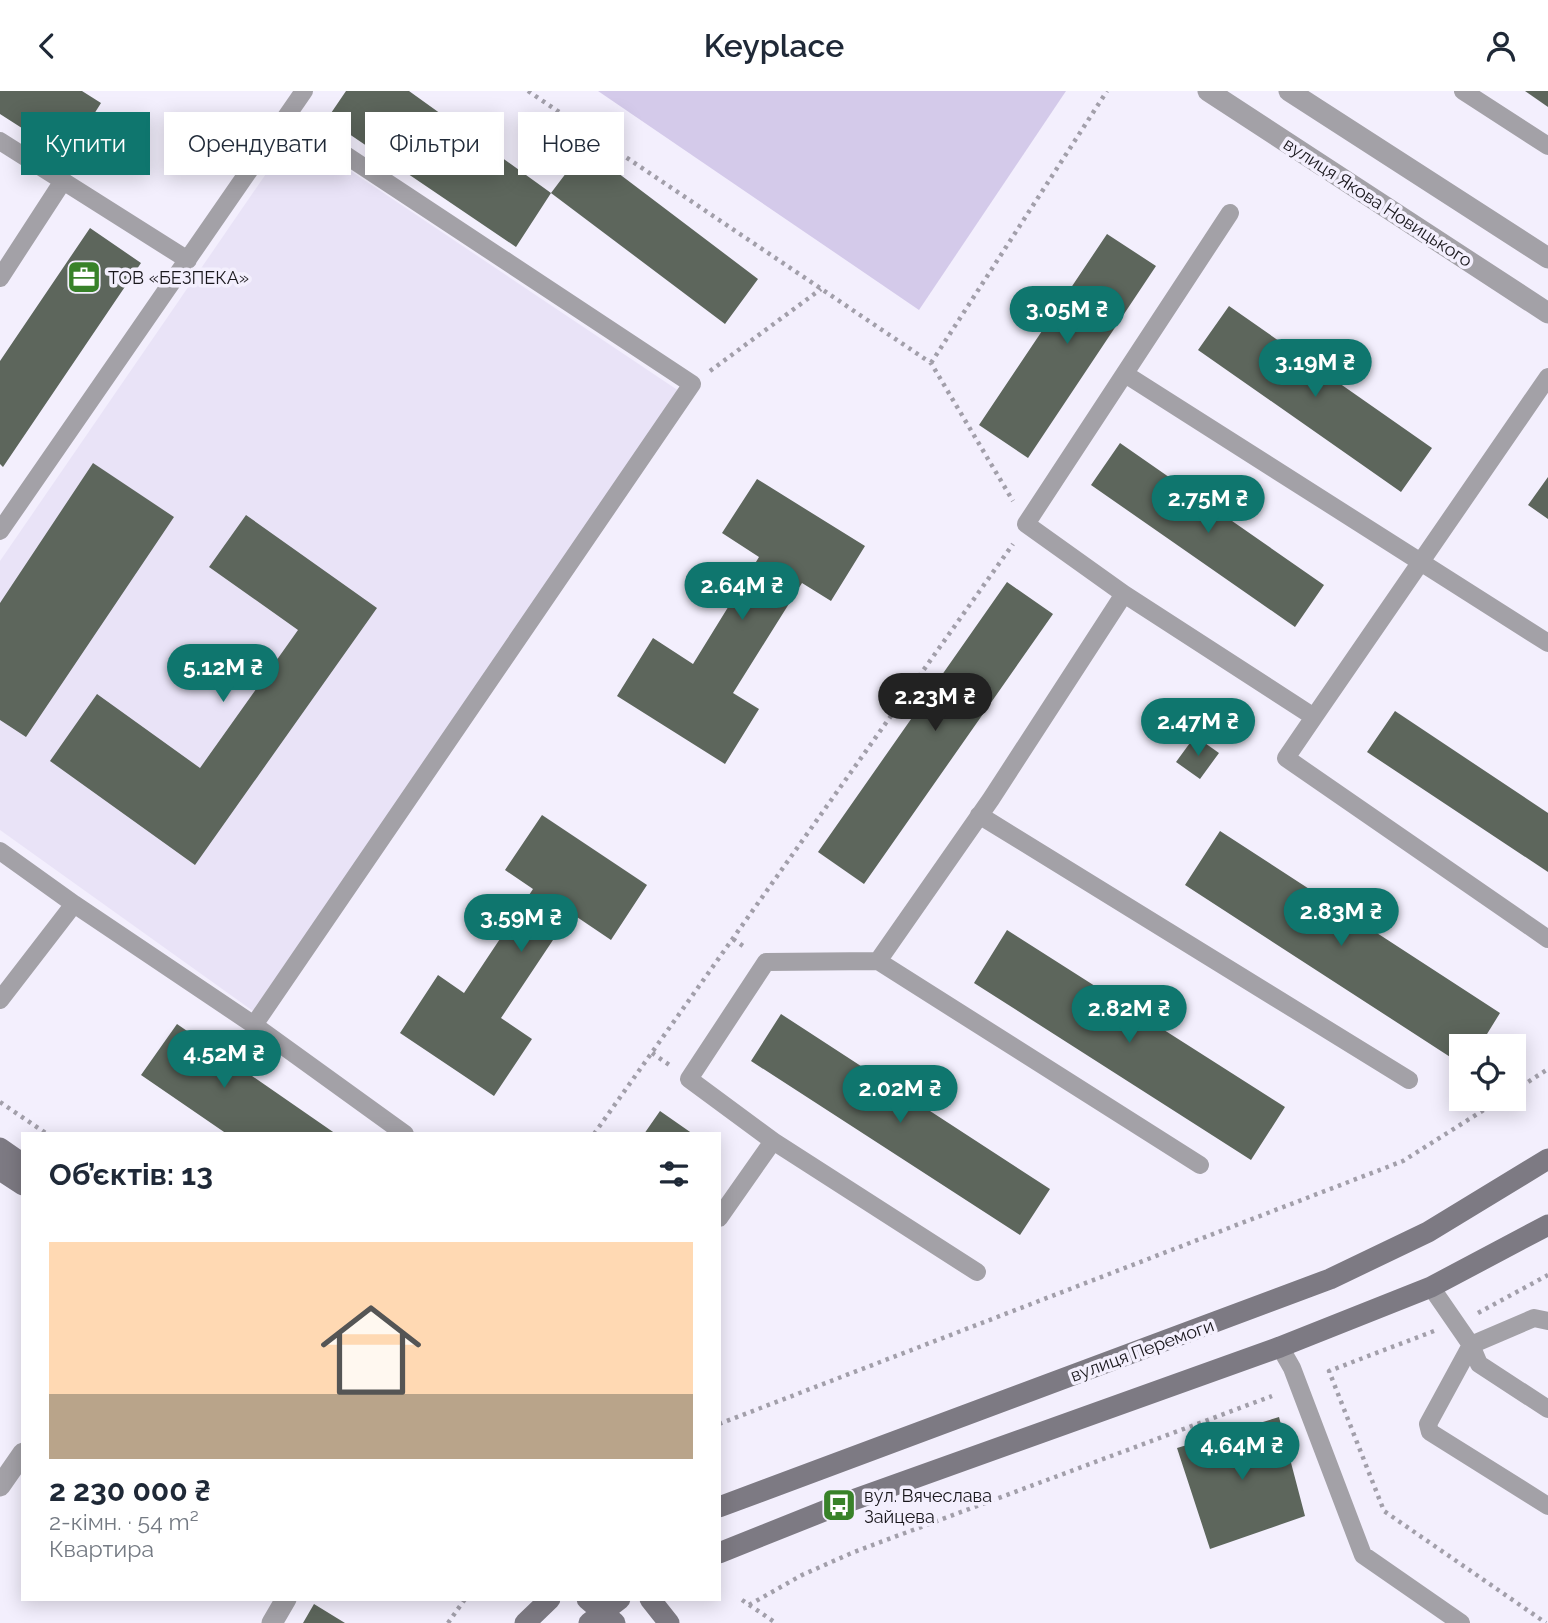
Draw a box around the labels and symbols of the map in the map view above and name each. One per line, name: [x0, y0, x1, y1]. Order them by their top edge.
street label: вулиця Якова Новицького: [1280, 133, 1476, 271]
office icon: ТОВ «БЕЗПЕКА»: [65, 258, 103, 296]
place label: ТОВ «БЕЗПЕКА»: [108, 267, 249, 288]
pin: 3.05M ₴: [1002, 287, 1132, 346]
pin: 3.19M ₴: [1250, 339, 1380, 399]
pin: 2.75M ₴: [1143, 475, 1273, 535]
pin: 2.64M ₴: [677, 563, 807, 622]
pin: 5.12M ₴: [158, 645, 288, 704]
pin: 2.23M ₴: [870, 673, 1000, 733]
pin: 2.47M ₴: [1133, 699, 1263, 758]
pin: 2.83M ₴: [1276, 889, 1406, 948]
pin: 3.59M ₴: [456, 895, 586, 954]
pin: 2.82M ₴: [1064, 985, 1194, 1045]
pin: 4.52M ₴: [159, 1031, 289, 1090]
pin: 2.02M ₴: [835, 1065, 965, 1125]
street label: вулиця Перемоги: [1067, 1314, 1217, 1386]
pin: 4.64M ₴: [1177, 1423, 1307, 1482]
place label: вул. Вячеслава Зайцева: [864, 1485, 992, 1527]
bus stop icon: вул. Вячеслава Зайцева: [820, 1486, 858, 1524]

